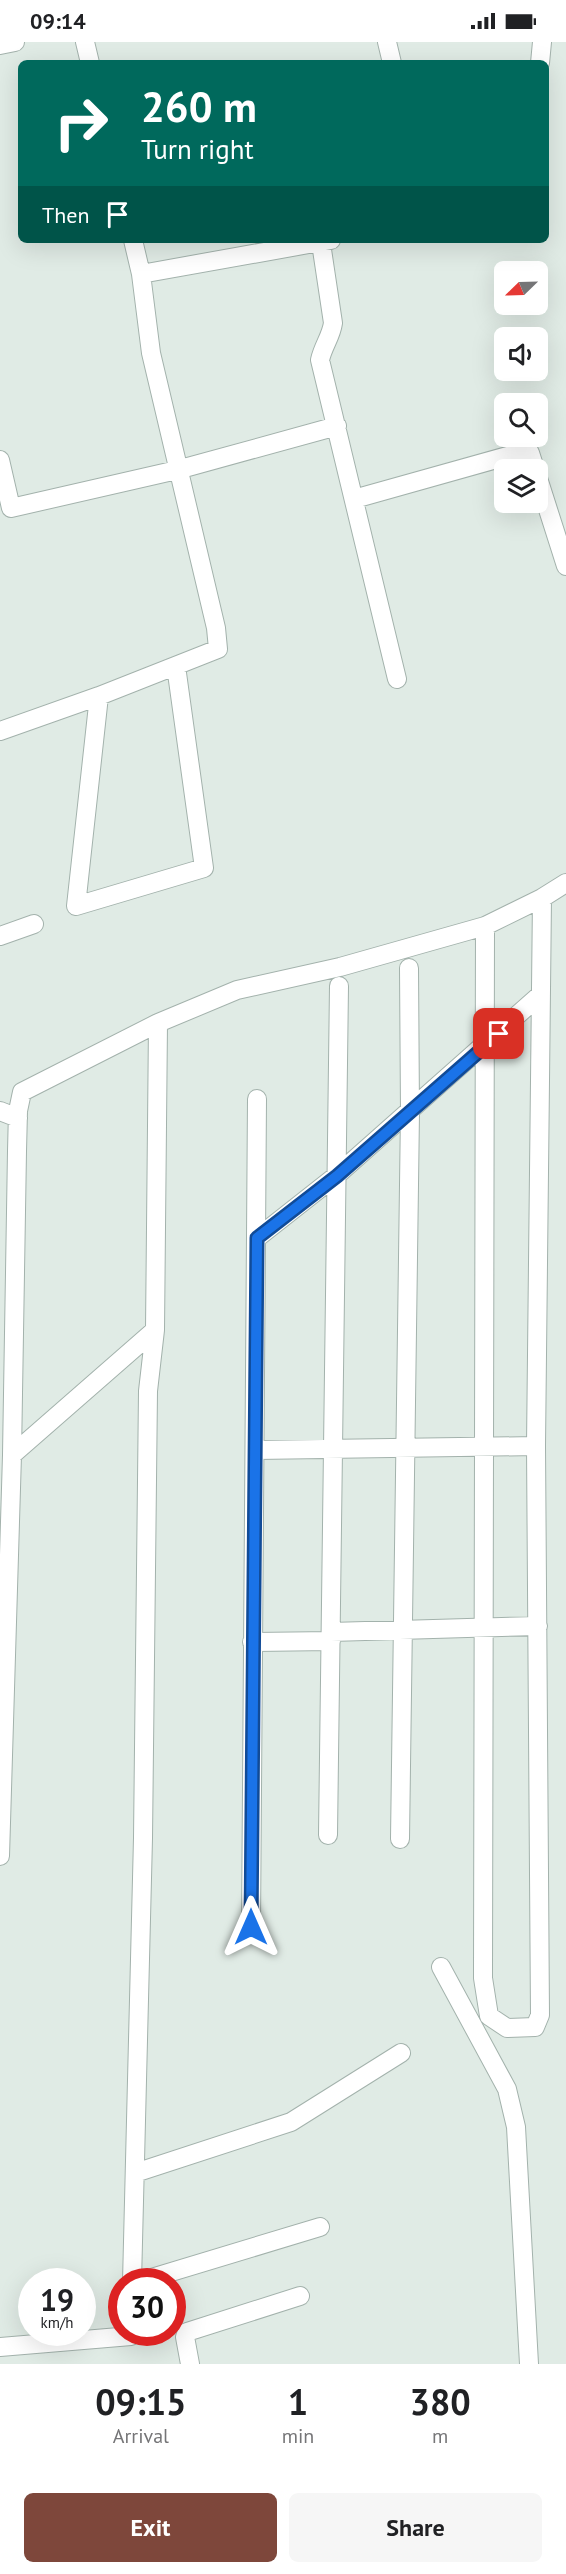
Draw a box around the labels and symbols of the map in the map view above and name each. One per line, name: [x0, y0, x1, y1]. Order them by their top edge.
north arrow: [494, 261, 548, 315]
pin: [473, 1008, 524, 1059]
position arrow: [219, 1895, 283, 1959]
speed limit sign: 30: [108, 2268, 186, 2346]

